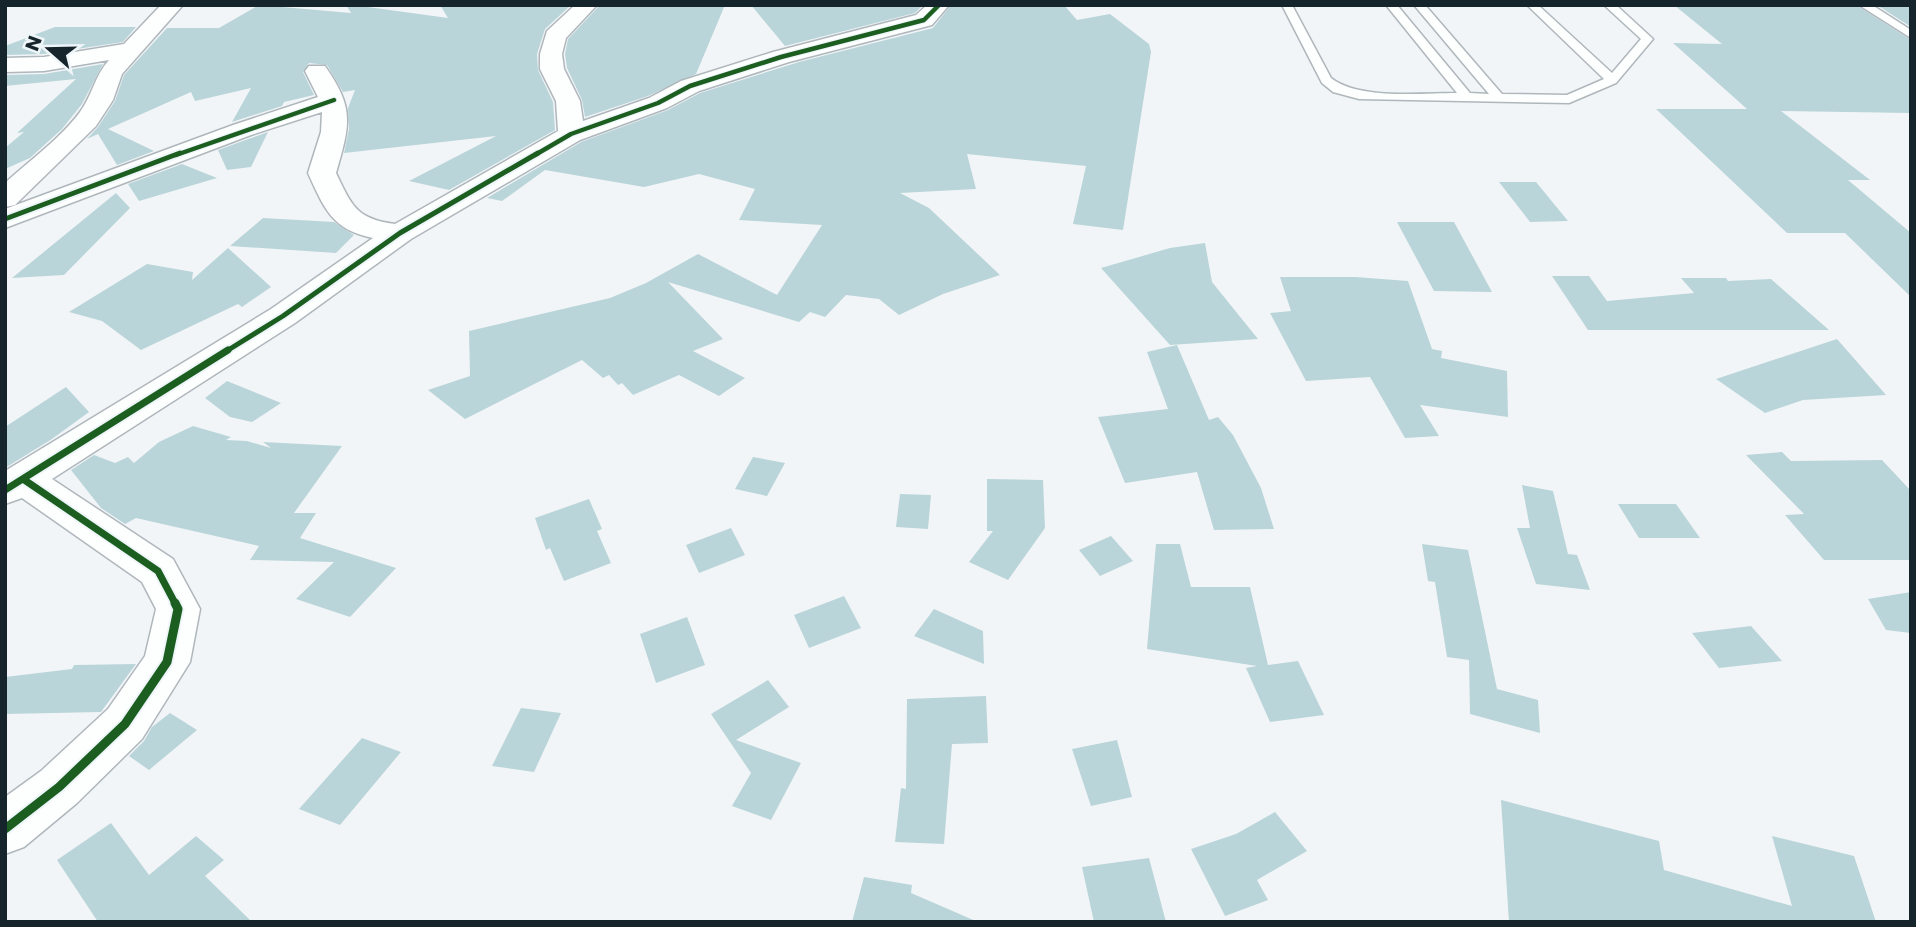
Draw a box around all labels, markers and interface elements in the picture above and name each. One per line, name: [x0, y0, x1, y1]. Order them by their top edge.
north arrow: [14, 14, 84, 84]
text: N: [18, 32, 49, 55]

